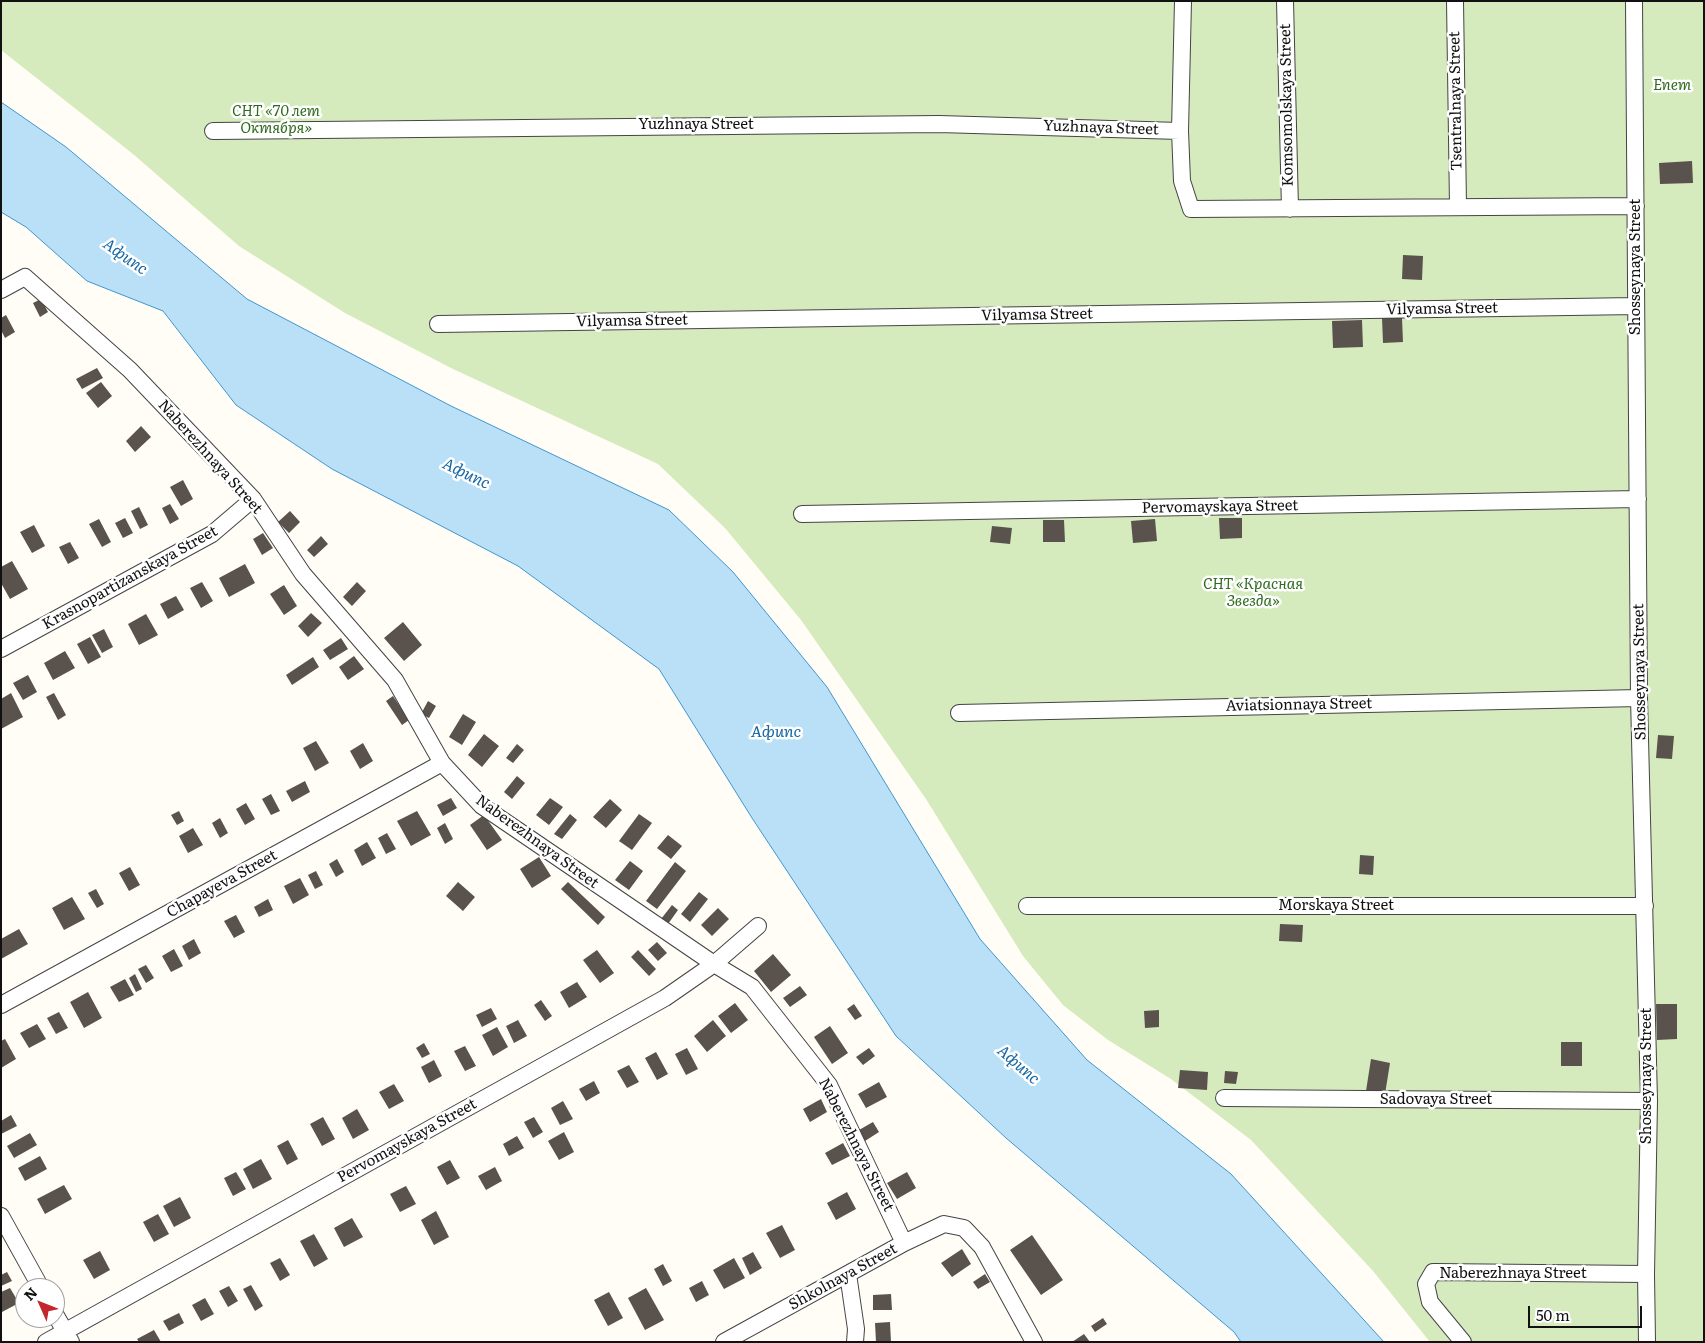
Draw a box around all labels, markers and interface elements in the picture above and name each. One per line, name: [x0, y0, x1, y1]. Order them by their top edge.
street label: Komsomolskaya Street: [1277, 23, 1297, 187]
street label: Tsentralnaya Street: [1446, 31, 1466, 171]
park label: Enem: [1653, 77, 1691, 95]
park label: СНТ «70 лет Октября»: [232, 103, 320, 138]
street label: Yuzhnaya Street: [638, 116, 754, 134]
street label: Yuzhnaya Street: [1043, 117, 1159, 139]
street label: Shosseynaya Street: [1627, 199, 1645, 335]
water label: Афипс: [99, 235, 151, 279]
street label: Vilyamsa Street: [1386, 299, 1498, 319]
street label: Vilyamsa Street: [981, 305, 1093, 325]
street label: Vilyamsa Street: [576, 311, 688, 331]
street label: Naberezhnaya Street: [154, 396, 266, 518]
water label: Афипс: [439, 454, 493, 494]
street label: Pervomayskaya Street: [1142, 497, 1298, 517]
street label: Krasnopartizanskaya Street: [39, 522, 221, 634]
park label: СНТ «Красная Звезда»: [1203, 576, 1303, 611]
street label: Shosseynaya Street: [1630, 603, 1650, 741]
street label: Aviatsionnaya Street: [1225, 695, 1373, 715]
water label: Афипс: [751, 722, 801, 742]
street label: Naberezhnaya Street: [472, 791, 602, 893]
street label: Chapayeva Street: [164, 846, 280, 922]
street label: Morskaya Street: [1278, 897, 1394, 915]
street label: Shosseynaya Street: [1638, 1008, 1656, 1144]
water label: Афипс: [993, 1041, 1043, 1089]
street label: Naberezhnaya Street: [815, 1075, 897, 1215]
street label: Sadovaya Street: [1380, 1091, 1492, 1109]
street label: Pervomayskaya Street: [334, 1095, 480, 1187]
street label: Shkolnaya Street: [786, 1240, 900, 1314]
street label: Naberezhnaya Street: [1439, 1265, 1587, 1283]
north arrow: [15, 1278, 65, 1328]
text: N: [19, 1282, 41, 1304]
scale bar: [1530, 1296, 1644, 1328]
text: 50 m: [1536, 1303, 1570, 1326]

